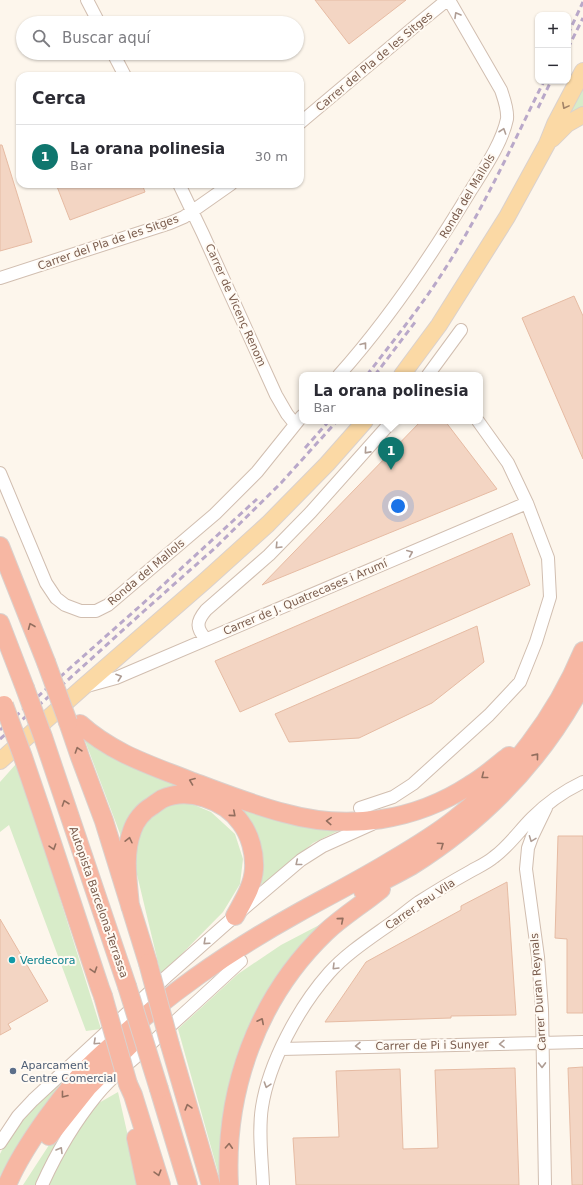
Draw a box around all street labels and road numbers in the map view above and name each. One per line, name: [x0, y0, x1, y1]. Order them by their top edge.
street label: Carrer del Pla de les Sitges: [313, 9, 435, 114]
street label: Ronda del Mallols: [437, 151, 498, 241]
street label: Carrer del Pla de les Sitges: [36, 212, 181, 273]
street label: Carrer de Vicenç Renom: [203, 242, 269, 369]
street label: Ronda del Mallols: [105, 536, 188, 608]
street label: Carrer de J. Quatrecases i Arumí: [221, 557, 390, 638]
street label: Autopista Barcelona-Terrassa: [66, 825, 131, 980]
street label: Carrer Pau Vila: [383, 876, 458, 933]
street label: Carrer Duran Reynals: [528, 932, 549, 1051]
street label: Carrer de Pi i Sunyer: [375, 1038, 489, 1053]

